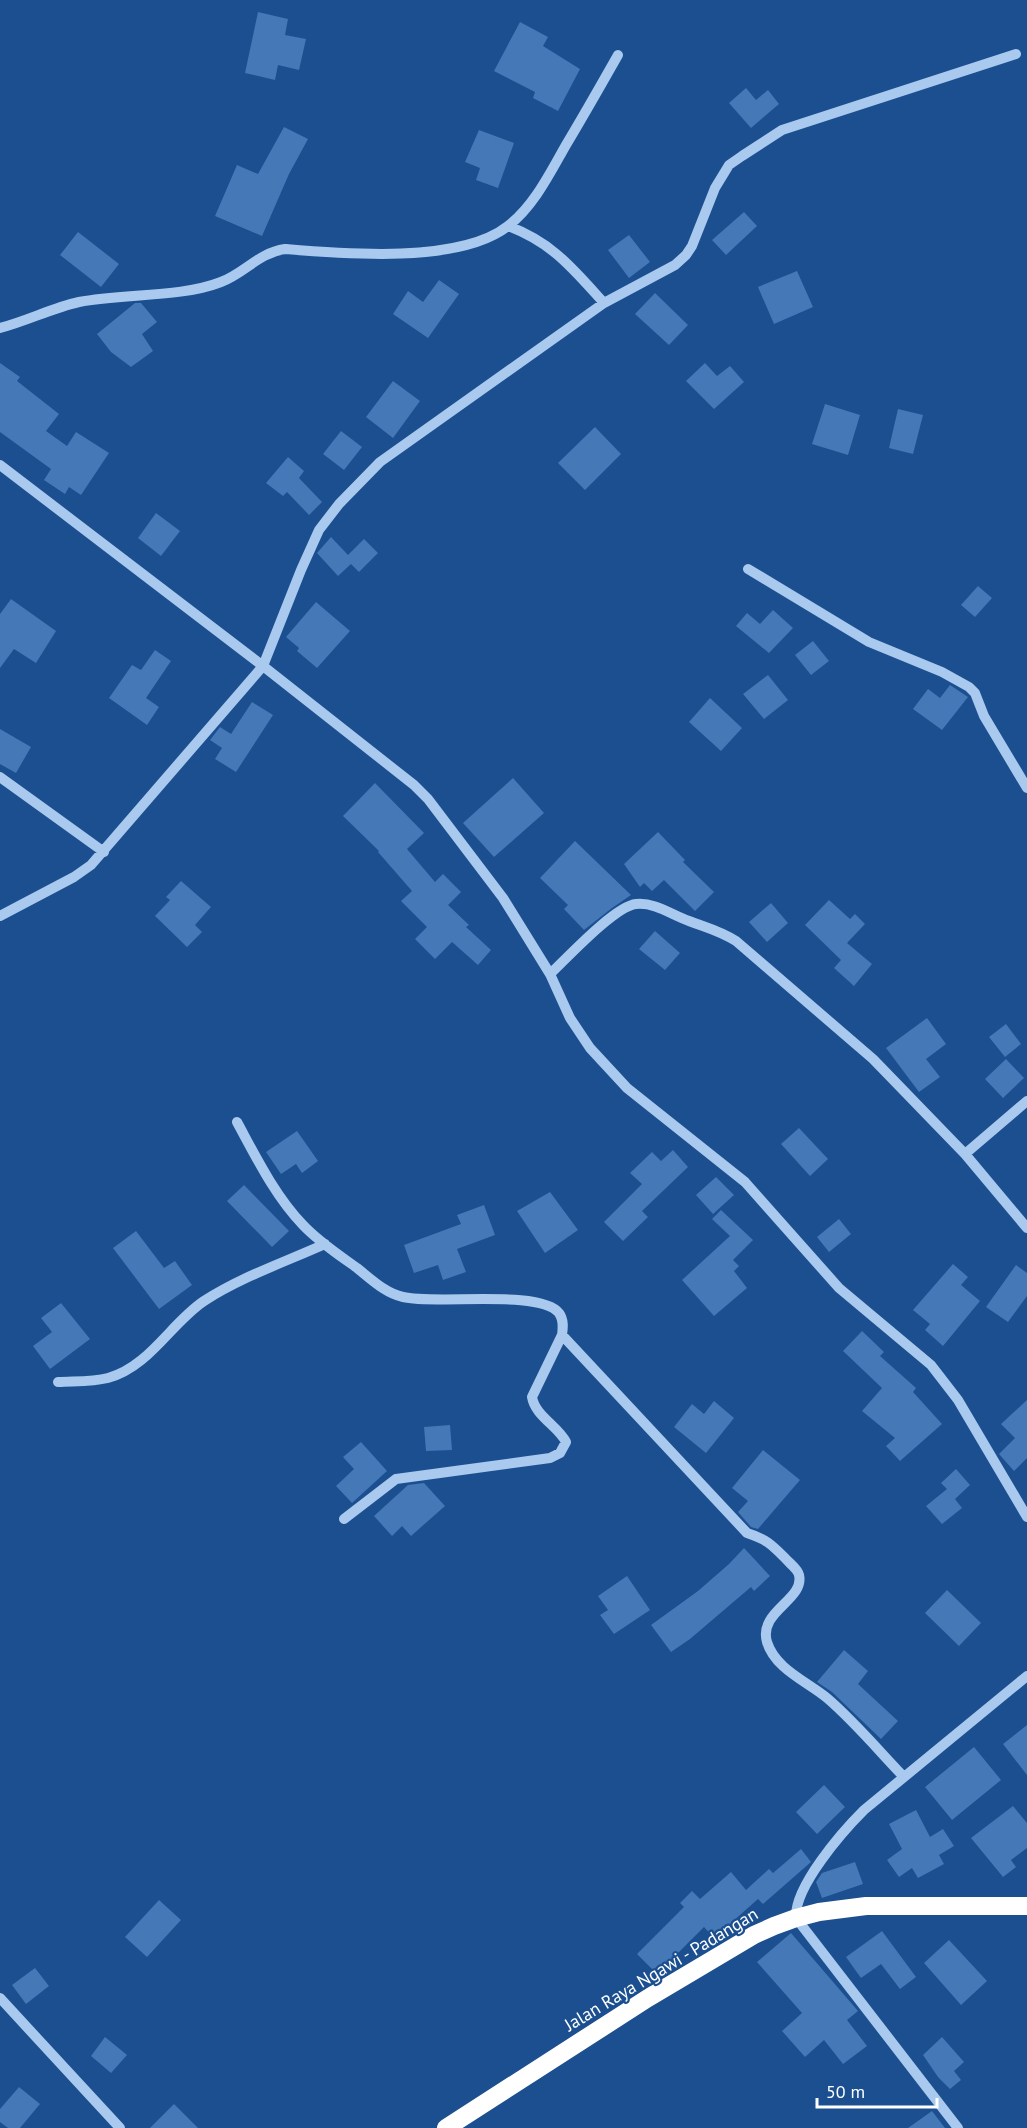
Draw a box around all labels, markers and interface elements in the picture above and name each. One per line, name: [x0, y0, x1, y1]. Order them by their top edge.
street label: Jalan Raya Ngawi - Padangan: [559, 1902, 762, 2036]
scale bar: [817, 2071, 937, 2109]
text: 50 m: [826, 2080, 865, 2103]

